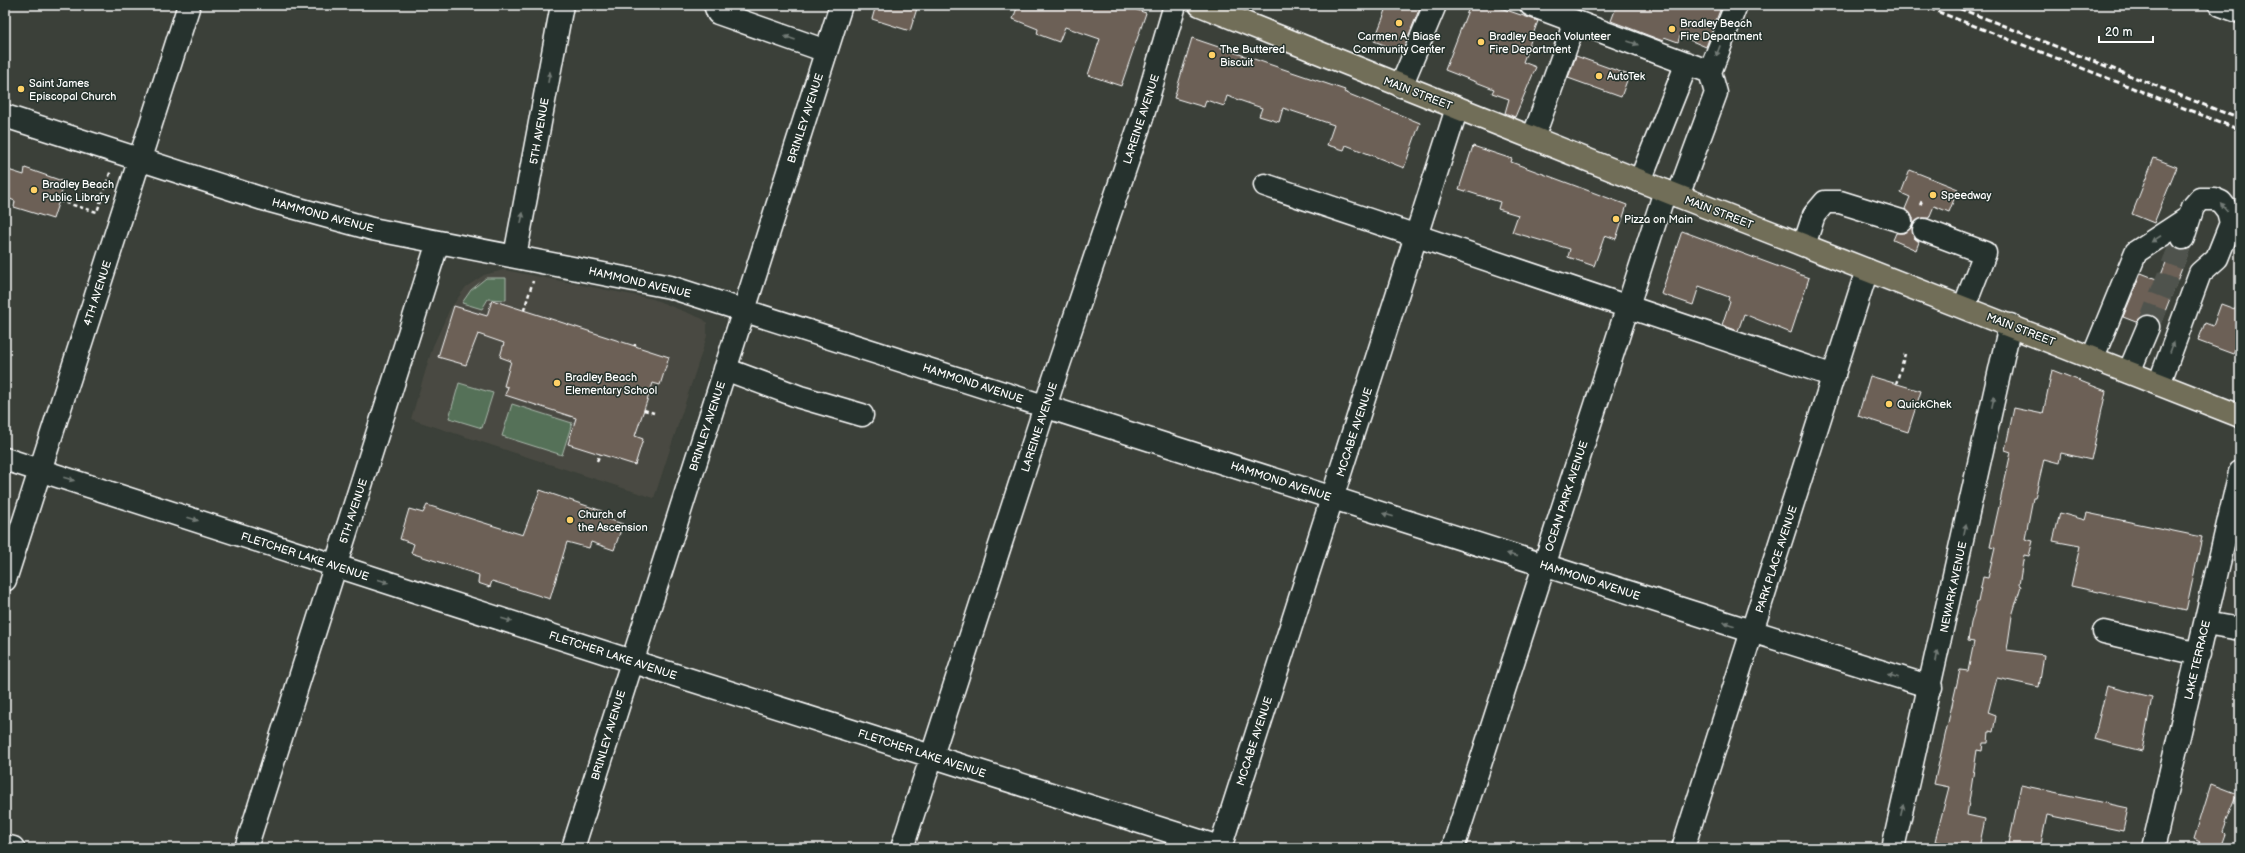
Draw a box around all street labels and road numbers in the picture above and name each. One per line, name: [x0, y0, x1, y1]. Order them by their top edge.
street label: BRINLEY AVENUE: [785, 72, 826, 165]
street label: LAREINE AVENUE: [1121, 73, 1162, 166]
street label: MAIN STREET: [1382, 74, 1454, 113]
street label: 5TH AVENUE: [527, 97, 552, 165]
street label: MAIN STREET: [1683, 193, 1755, 232]
street label: HAMMOND AVENUE: [271, 196, 375, 235]
street label: 4TH AVENUE: [81, 259, 114, 327]
street label: HAMMOND AVENUE: [587, 264, 692, 301]
street label: MAIN STREET: [1985, 310, 2057, 349]
street label: HAMMOND AVENUE: [921, 361, 1025, 406]
street label: BRINLEY AVENUE: [687, 380, 728, 473]
street label: LAREINE AVENUE: [1019, 381, 1060, 474]
street label: MCCABE AVENUE: [1334, 386, 1375, 478]
street label: OCEAN PARK AVENUE: [1542, 439, 1591, 553]
street label: HAMMOND AVENUE: [1229, 459, 1333, 504]
street label: 5TH AVENUE: [337, 477, 370, 545]
street label: PARK PLACE AVENUE: [1753, 504, 1800, 614]
street label: FLETCHER LAKE AVENUE: [239, 530, 370, 583]
street label: NEWARK AVENUE: [1937, 540, 1969, 634]
street label: HAMMOND AVENUE: [1538, 558, 1642, 603]
street label: LAKE TERRACE: [2182, 619, 2213, 701]
street label: FLETCHER LAKE AVENUE: [547, 629, 678, 682]
street label: BRINLEY AVENUE: [589, 689, 628, 782]
street label: MCCABE AVENUE: [1234, 695, 1275, 787]
street label: FLETCHER LAKE AVENUE: [856, 727, 987, 780]

